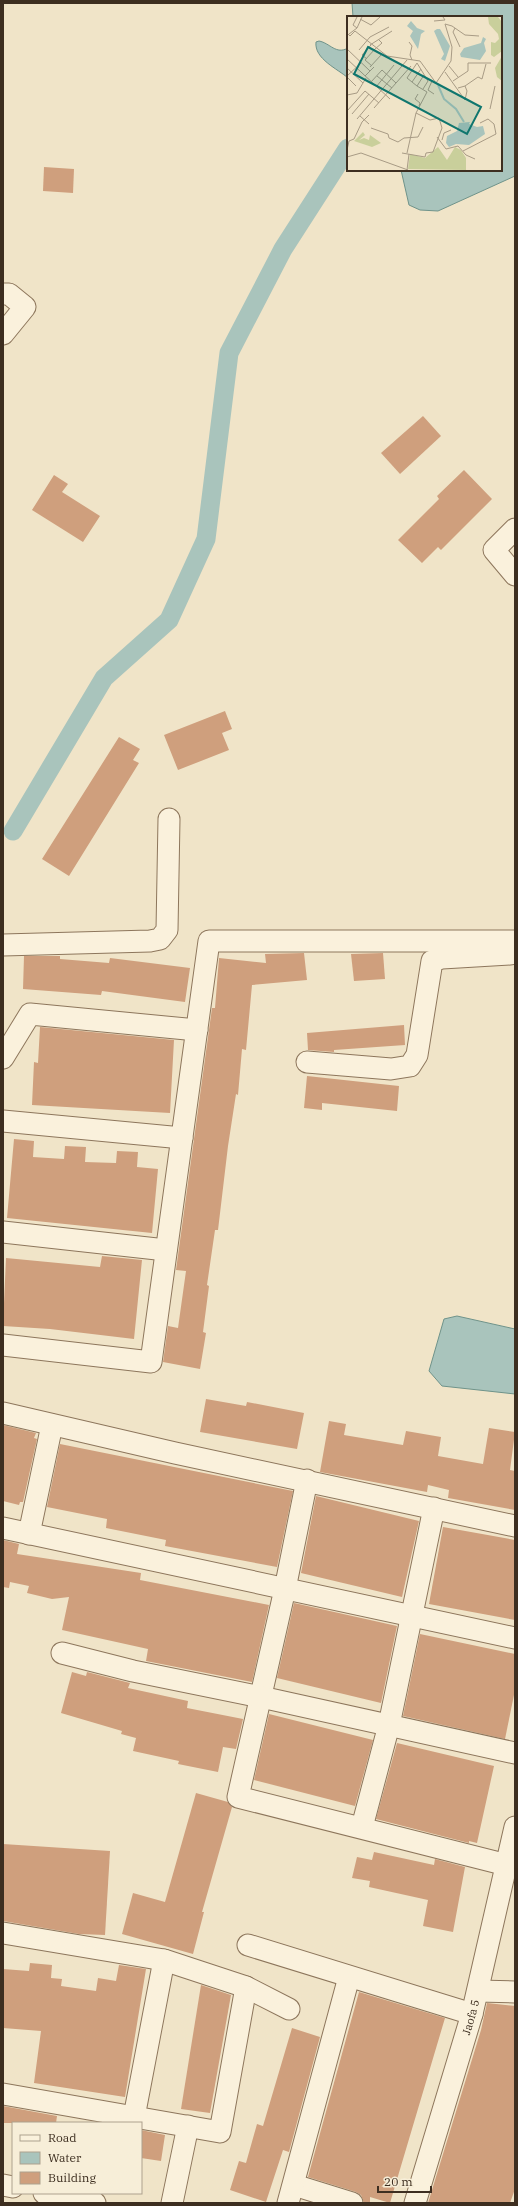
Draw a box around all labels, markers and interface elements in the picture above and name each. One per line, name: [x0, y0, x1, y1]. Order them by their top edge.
inset map: [347, 16, 502, 171]
street label: Jaofa 5: [459, 1998, 482, 2037]
legend: [12, 2122, 142, 2194]
text: Road: [48, 2130, 77, 2145]
text: Water: [48, 2150, 82, 2165]
scale bar: [378, 2168, 431, 2194]
text: Building: [48, 2170, 96, 2185]
text: 20 m: [384, 2174, 413, 2189]

